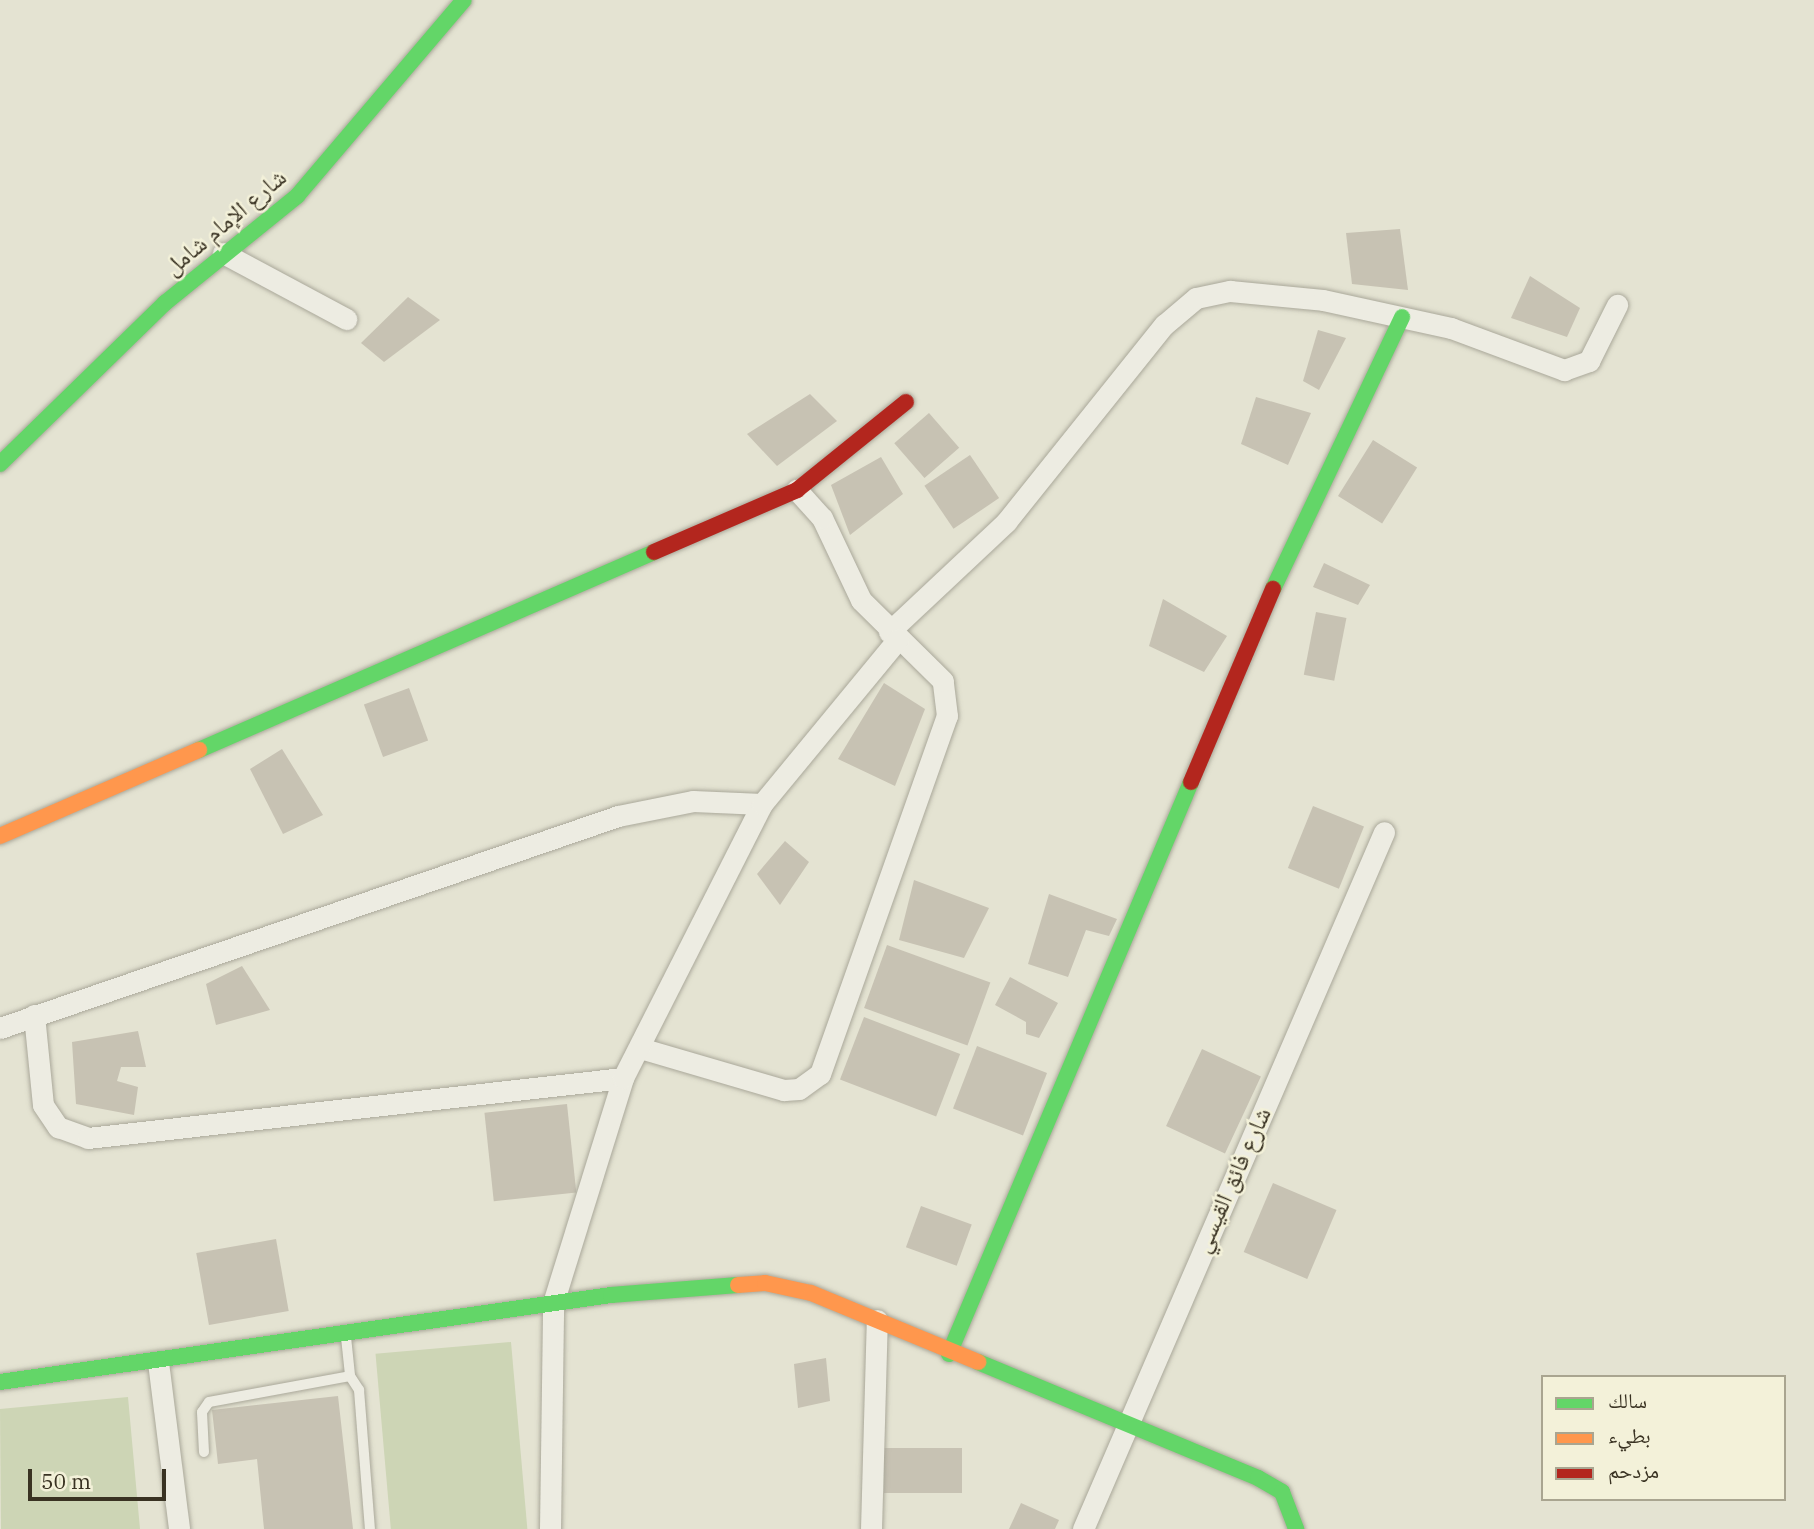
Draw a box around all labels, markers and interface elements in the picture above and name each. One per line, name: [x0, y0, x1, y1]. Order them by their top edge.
street label: شارع الإمام شامل: [158, 163, 292, 281]
street label: شارع فائق القيسي: [1187, 1103, 1277, 1257]
legend: [1541, 1375, 1786, 1501]
text: سالك: [1608, 1386, 1647, 1414]
text: بطيء: [1608, 1421, 1651, 1449]
scale bar: [32, 1456, 170, 1500]
text: مزدحم: [1608, 1456, 1659, 1484]
text: 50 m: [41, 1467, 91, 1495]

